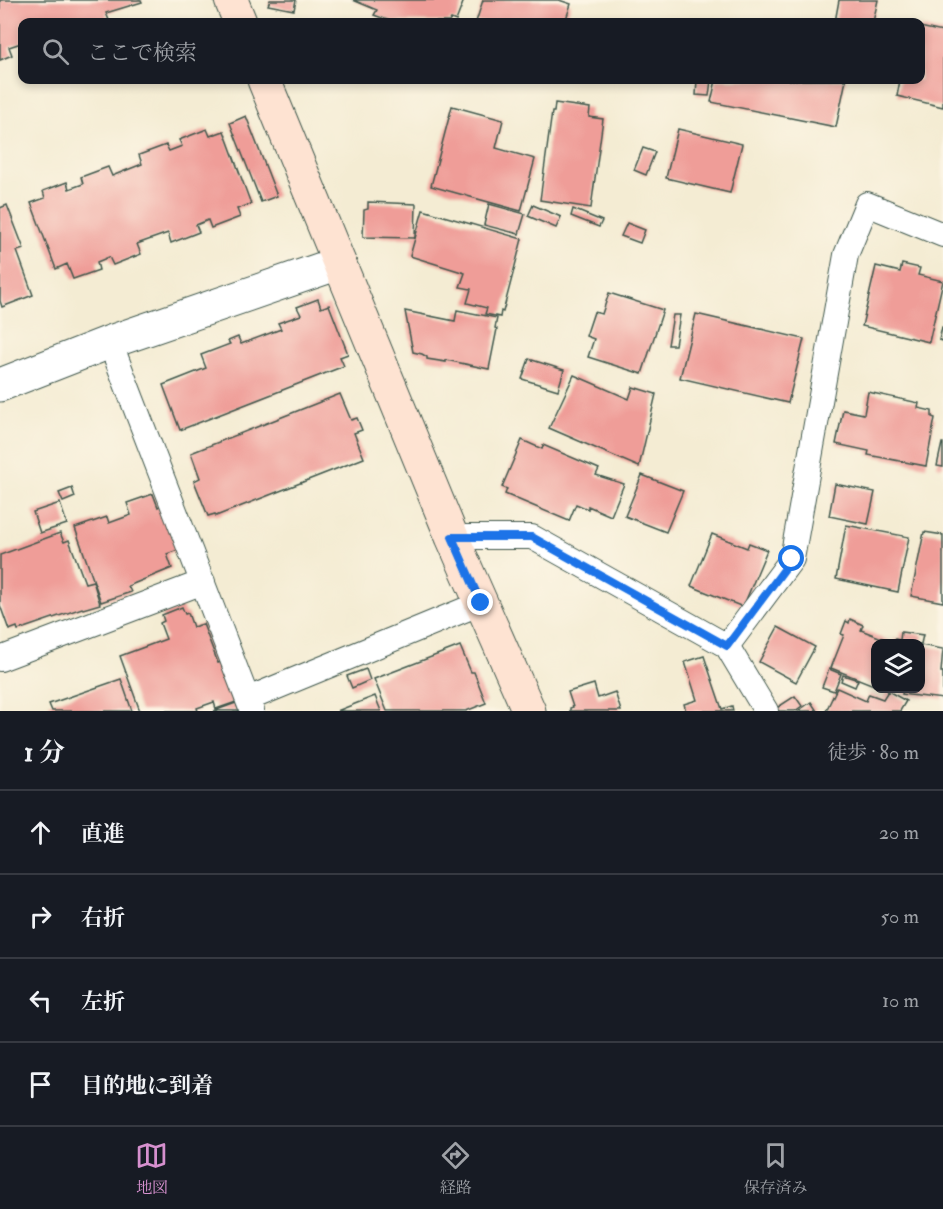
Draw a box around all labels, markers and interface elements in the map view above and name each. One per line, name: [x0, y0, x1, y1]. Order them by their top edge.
search box: [18, 18, 925, 84]
icon: search: [39, 35, 72, 68]
text: ここで検索: [87, 39, 197, 67]
route start: [778, 545, 804, 571]
route end: [467, 589, 493, 615]
map controls: [871, 639, 925, 693]
button: layers: [871, 639, 925, 693]
text: 1 分: [24, 737, 65, 769]
text: 徒歩 · 80 m: [827, 740, 919, 765]
icon: ahead: [24, 816, 57, 849]
text: 直進: [81, 820, 125, 848]
text: 20 m: [879, 820, 919, 845]
icon: right: [24, 900, 57, 933]
text: 右折: [81, 904, 125, 932]
text: 50 m: [880, 904, 919, 929]
icon: left: [24, 984, 57, 1017]
text: 左折: [81, 988, 125, 1016]
text: 10 m: [882, 988, 919, 1013]
icon: arrive: [24, 1068, 57, 1101]
text: 目的地に到着: [81, 1072, 213, 1100]
tab: 地図: [135, 1139, 168, 1198]
tab: 経路: [439, 1139, 472, 1198]
tab: 保存済み: [743, 1139, 807, 1198]

